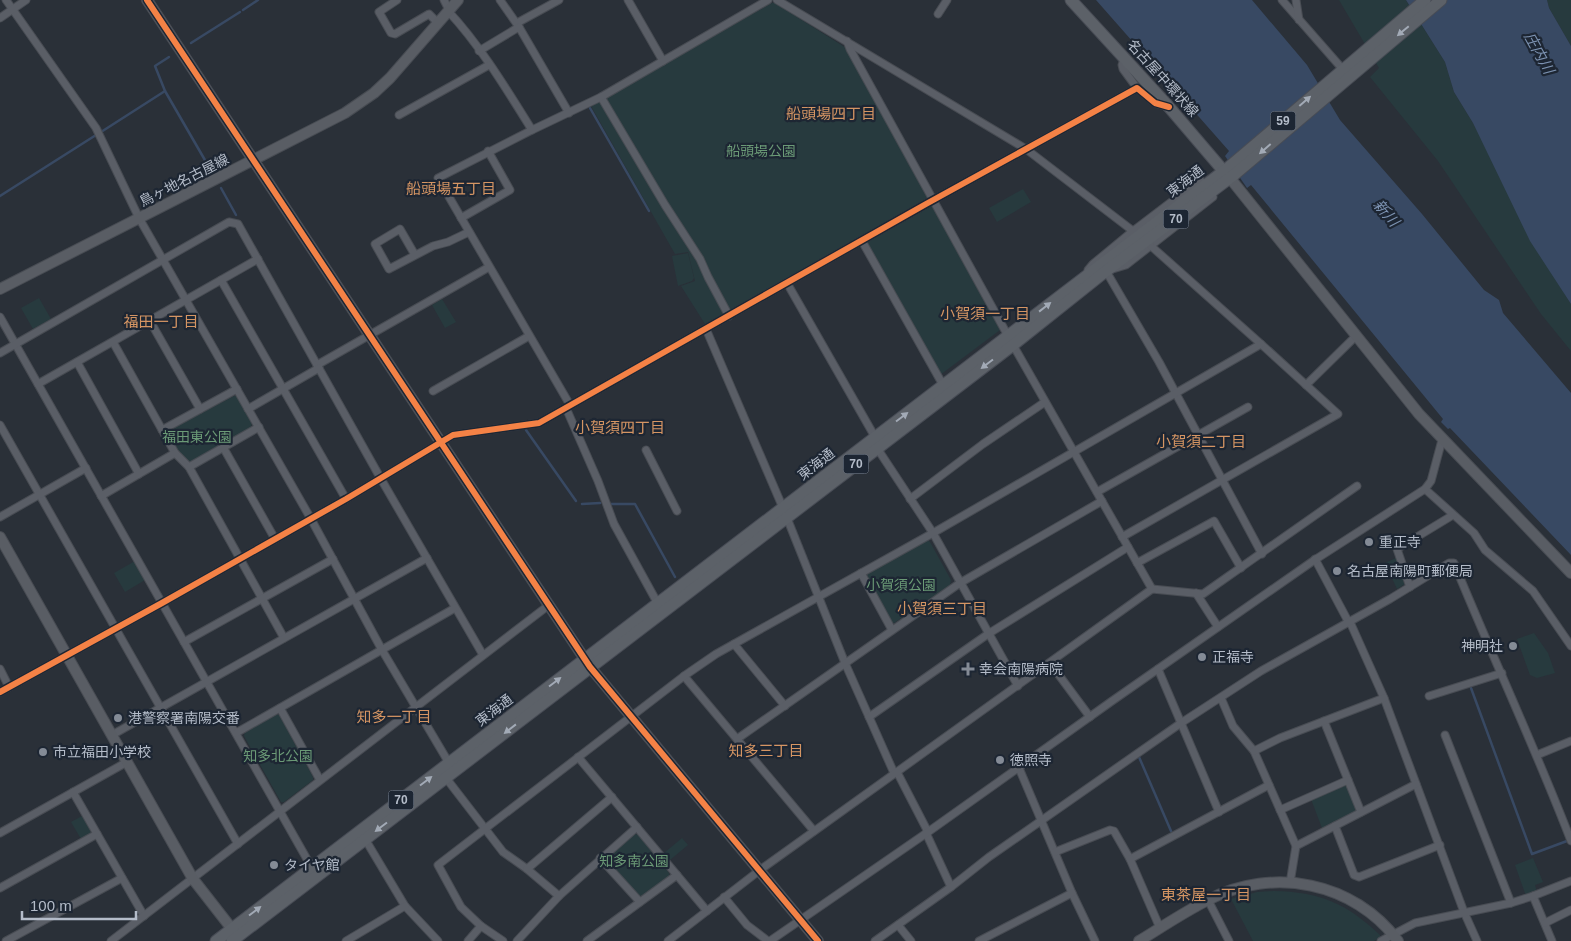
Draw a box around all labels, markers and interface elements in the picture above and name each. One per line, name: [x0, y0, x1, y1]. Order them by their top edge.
one-way arrow: [1397, 26, 1410, 37]
water label: 庄内川: [1521, 29, 1559, 78]
street label: 名古屋中環状線: [1124, 36, 1202, 120]
one-way arrow: [1299, 95, 1311, 107]
district label: 船頭場四丁目: [786, 105, 876, 122]
road number: 59: [1270, 112, 1296, 130]
park label: 船頭場公園: [726, 143, 796, 159]
one-way arrow: [1259, 143, 1271, 155]
street label: 鳥ヶ地名古屋線: [137, 151, 231, 209]
street label: 東海通: [1163, 162, 1207, 200]
district label: 船頭場五丁目: [406, 180, 496, 197]
water label: 新川: [1370, 196, 1404, 231]
road number: 70: [1164, 210, 1188, 228]
one-way arrow: [1038, 302, 1052, 312]
district label: 小賀須一丁目: [940, 305, 1030, 322]
district label: 福田一丁目: [123, 313, 199, 330]
one-way arrow: [981, 359, 994, 370]
one-way arrow: [895, 411, 908, 422]
district label: 小賀須四丁目: [575, 419, 665, 436]
park label: 福田東公園: [162, 429, 232, 445]
district label: 小賀須二丁目: [1156, 433, 1246, 450]
street label: 東海通: [795, 445, 837, 483]
road number: 70: [844, 454, 868, 474]
place label: 重正寺: [1379, 534, 1421, 550]
marker: 重正寺: [1363, 536, 1375, 548]
place label: 名古屋南陽町郵便局: [1347, 563, 1473, 579]
marker: 名古屋南陽町郵便局: [1331, 565, 1343, 577]
park label: 小賀須公園: [866, 577, 936, 593]
district label: 小賀須三丁目: [897, 600, 987, 617]
place label: 神明社: [1461, 638, 1503, 654]
marker: 神明社: [1507, 640, 1519, 652]
place label: 正福寺: [1212, 649, 1254, 665]
marker: 正福寺: [1196, 651, 1208, 663]
place label: 幸会南陽病院: [979, 661, 1063, 677]
marker: 幸会南陽病院: [961, 662, 975, 676]
one-way arrow: [548, 677, 562, 687]
street label: 東海通: [472, 691, 516, 729]
district label: 知多一丁目: [356, 708, 432, 725]
place label: 港警察署南陽交番: [128, 710, 240, 726]
marker: 港警察署南陽交番: [112, 712, 124, 724]
one-way arrow: [503, 724, 517, 734]
district label: 知多三丁目: [728, 742, 804, 759]
place label: 市立福田小学校: [53, 744, 151, 760]
marker: 市立福田小学校: [37, 746, 49, 758]
park label: 知多北公園: [243, 748, 313, 764]
place label: 徳照寺: [1010, 752, 1052, 768]
marker: 徳照寺: [994, 754, 1006, 766]
one-way arrow: [419, 776, 433, 786]
road number: 70: [388, 790, 414, 810]
one-way arrow: [375, 822, 388, 833]
park label: 知多南公園: [599, 853, 669, 869]
place label: タイヤ館: [284, 857, 340, 873]
marker: タイヤ館: [268, 859, 280, 871]
district label: 東茶屋一丁目: [1161, 886, 1251, 903]
scale bar: [22, 888, 136, 920]
text: 100 m: [30, 897, 72, 914]
one-way arrow: [248, 906, 261, 917]

